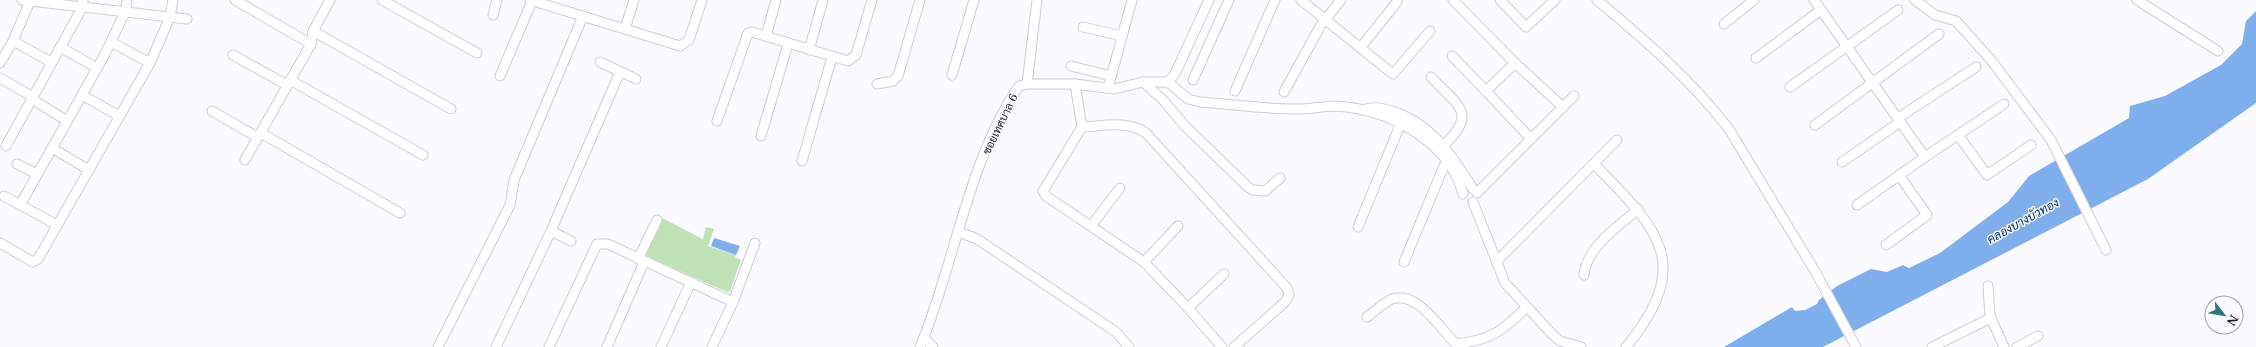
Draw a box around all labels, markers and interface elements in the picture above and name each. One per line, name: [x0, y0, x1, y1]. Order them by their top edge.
street label: ซอยเทศบาล 6: [979, 91, 1021, 157]
water label: คลองบางบัวทอง: [1984, 194, 2062, 247]
north arrow: [2204, 295, 2244, 335]
text: N: [2224, 312, 2241, 329]

